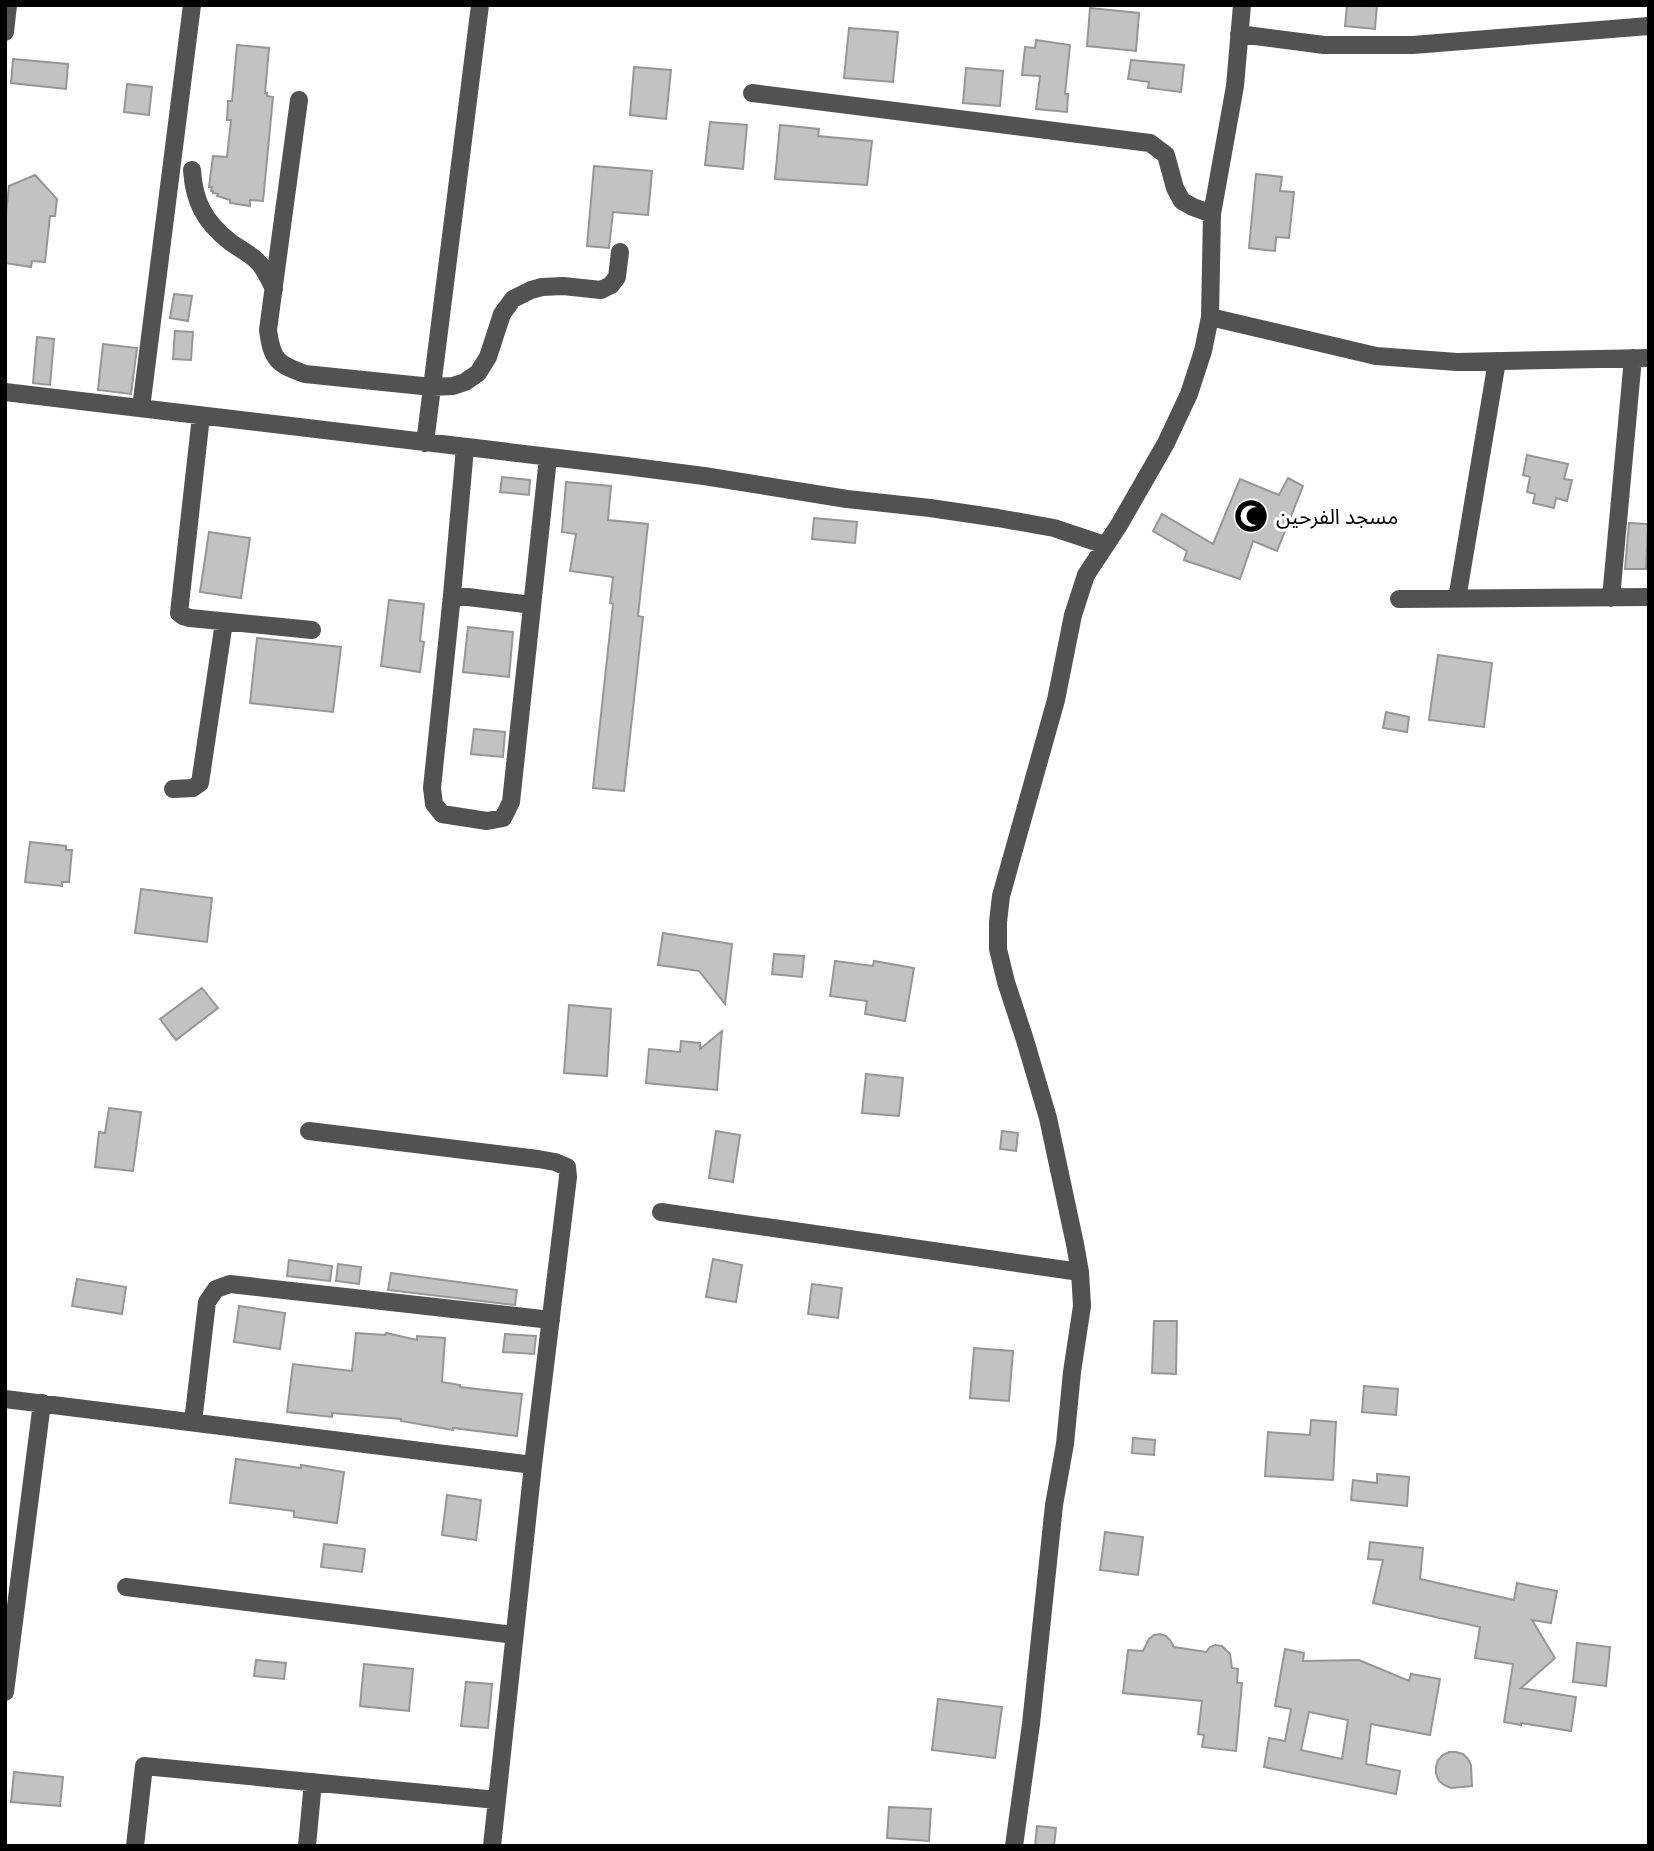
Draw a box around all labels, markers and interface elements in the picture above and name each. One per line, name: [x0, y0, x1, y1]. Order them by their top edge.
mosque icon: مسجد الفرحين: [1232, 497, 1270, 535]
place label: مسجد الفرحين: [1276, 502, 1398, 530]

